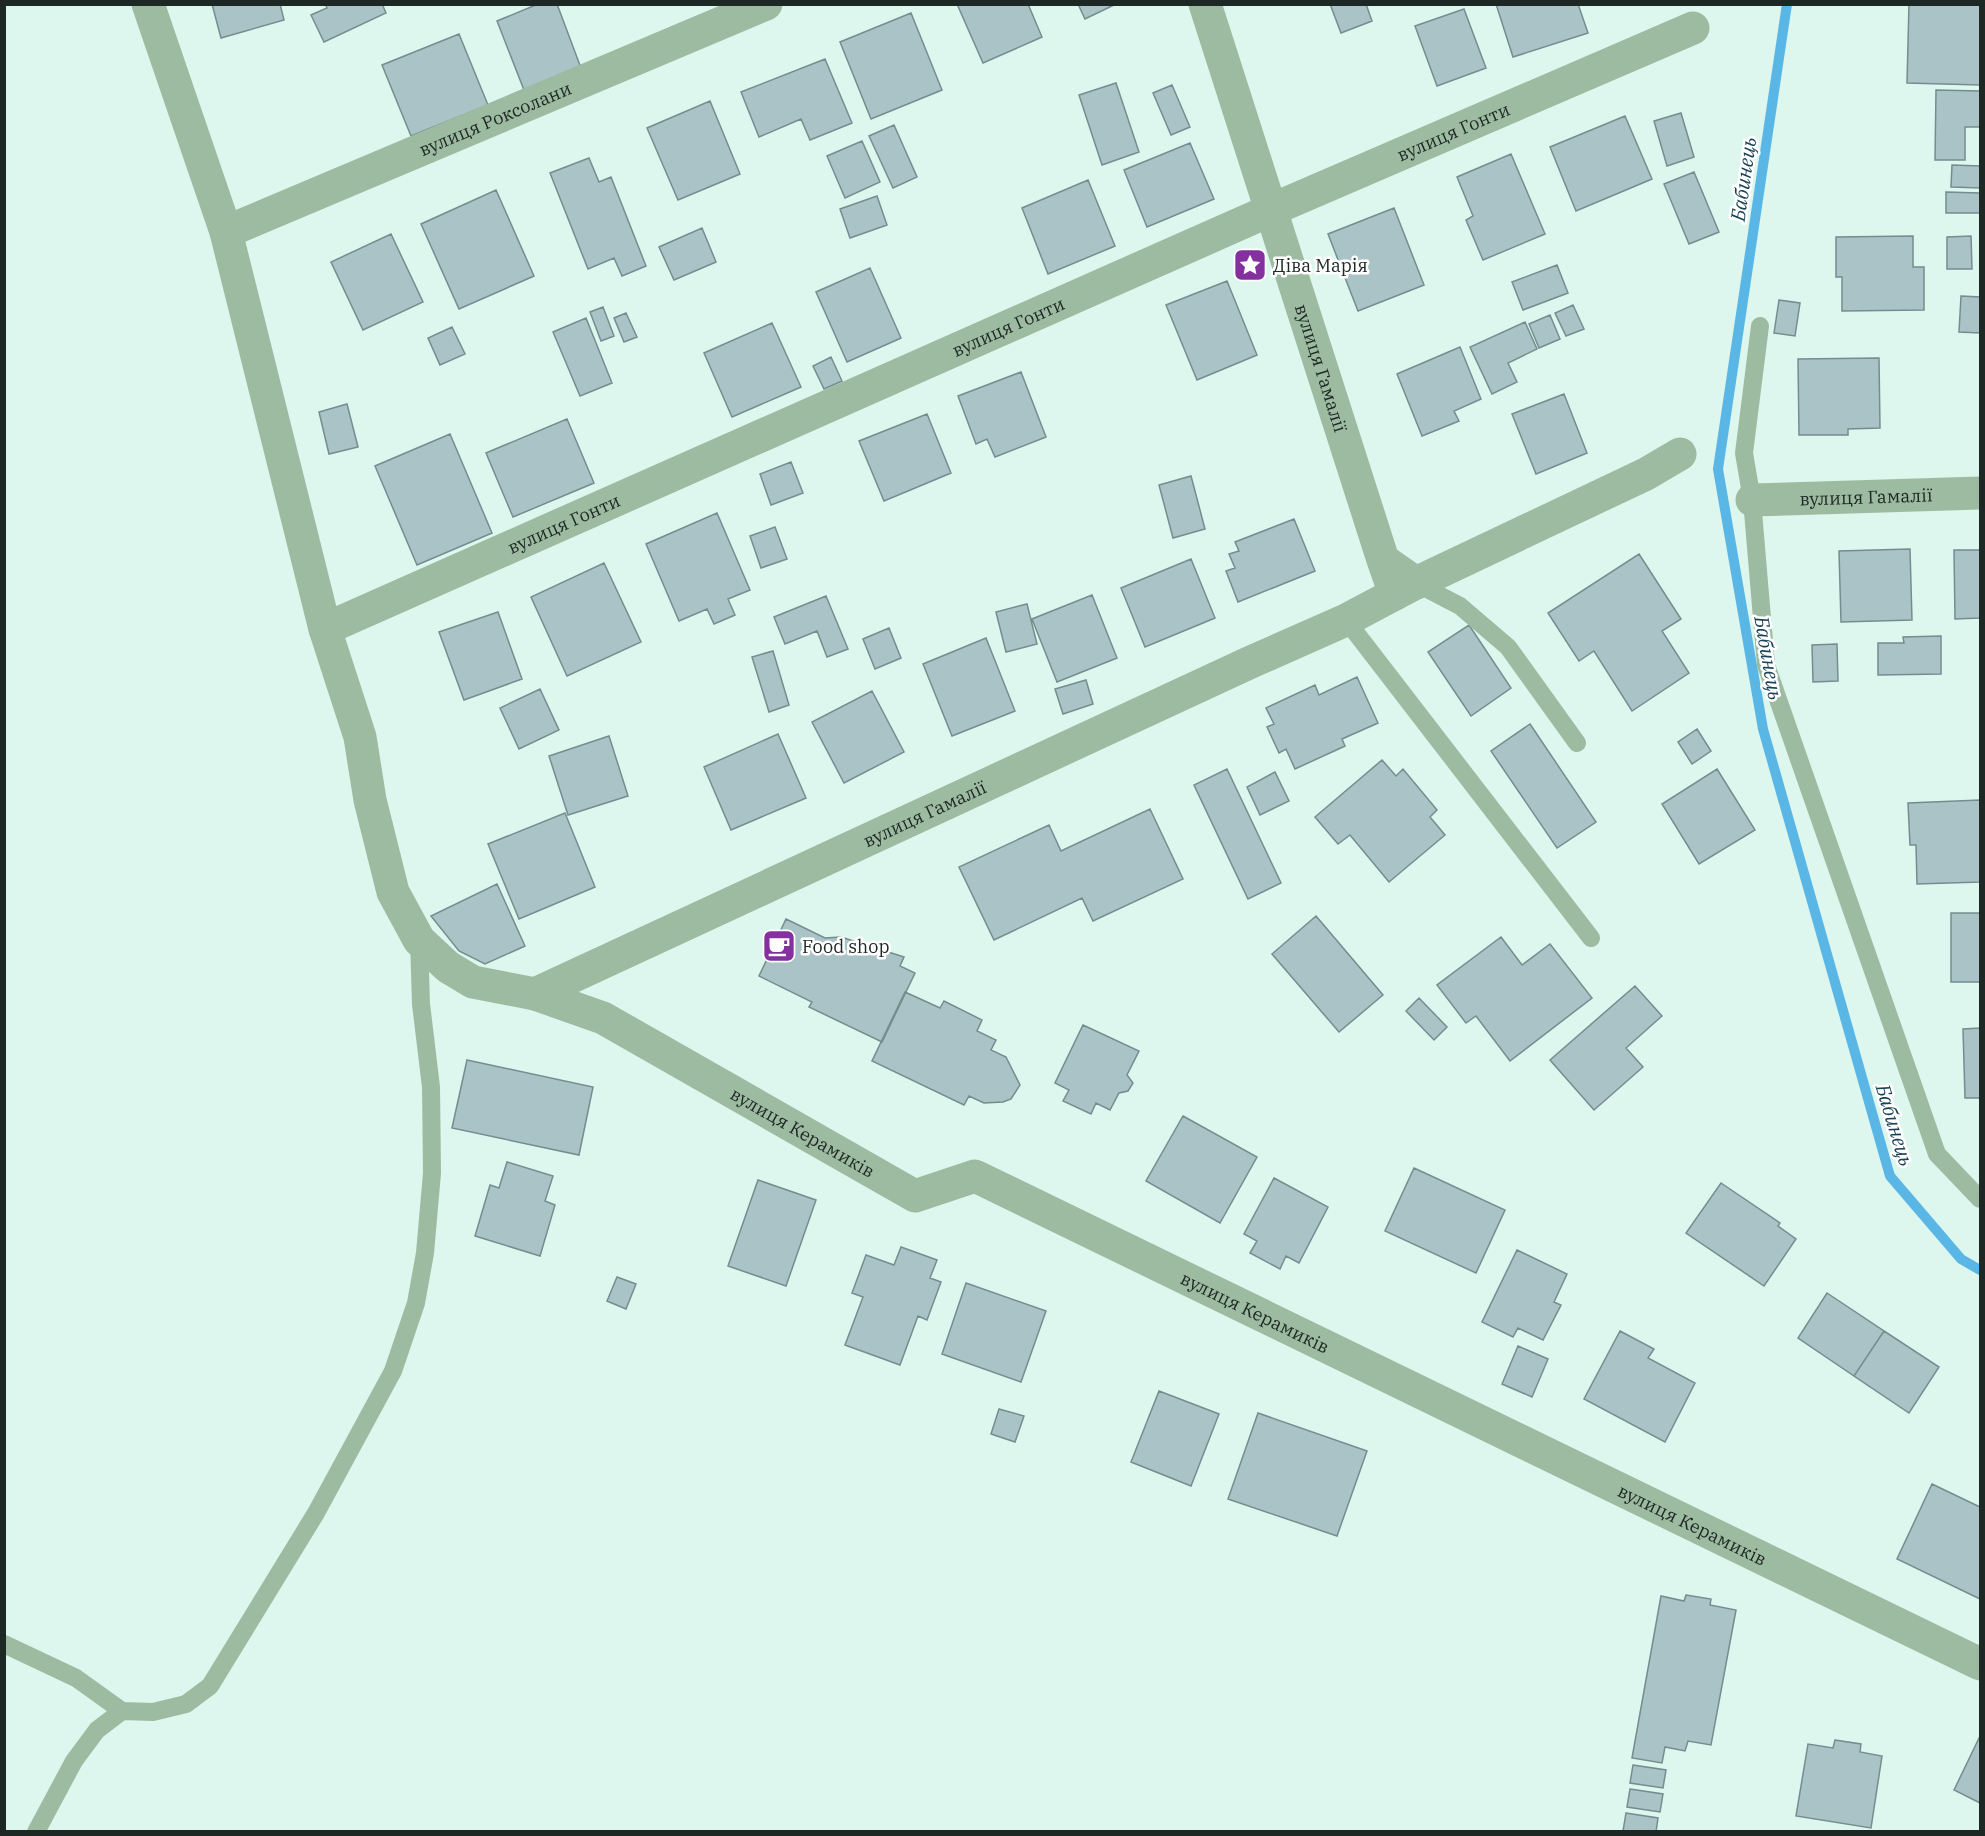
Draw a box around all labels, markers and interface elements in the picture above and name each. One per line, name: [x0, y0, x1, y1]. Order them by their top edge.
street label: вулиця Роксолани: [415, 76, 575, 161]
street label: вулиця Гонти: [1393, 97, 1513, 166]
water label: Бабинець: [1724, 135, 1762, 224]
place icon: Діва Марія: [1232, 247, 1268, 283]
place label: Діва Марія: [1273, 254, 1368, 277]
street label: вулиця Гонти: [948, 292, 1068, 361]
street label: вулиця Гамалії: [1290, 301, 1353, 435]
street label: вулиця Гамалії: [1799, 483, 1933, 510]
street label: вулиця Гонти: [504, 488, 623, 558]
water label: Бабинець: [1748, 613, 1790, 702]
street label: вулиця Гамалії: [859, 775, 990, 852]
cafe icon: Food shop: [761, 928, 797, 964]
place label: Food shop: [802, 935, 890, 958]
water label: Бабинець: [1869, 1080, 1920, 1169]
street label: вулиця Керамиків: [726, 1082, 879, 1182]
street label: вулиця Керамиків: [1177, 1266, 1333, 1358]
street label: вулиця Керамиків: [1614, 1478, 1770, 1570]

